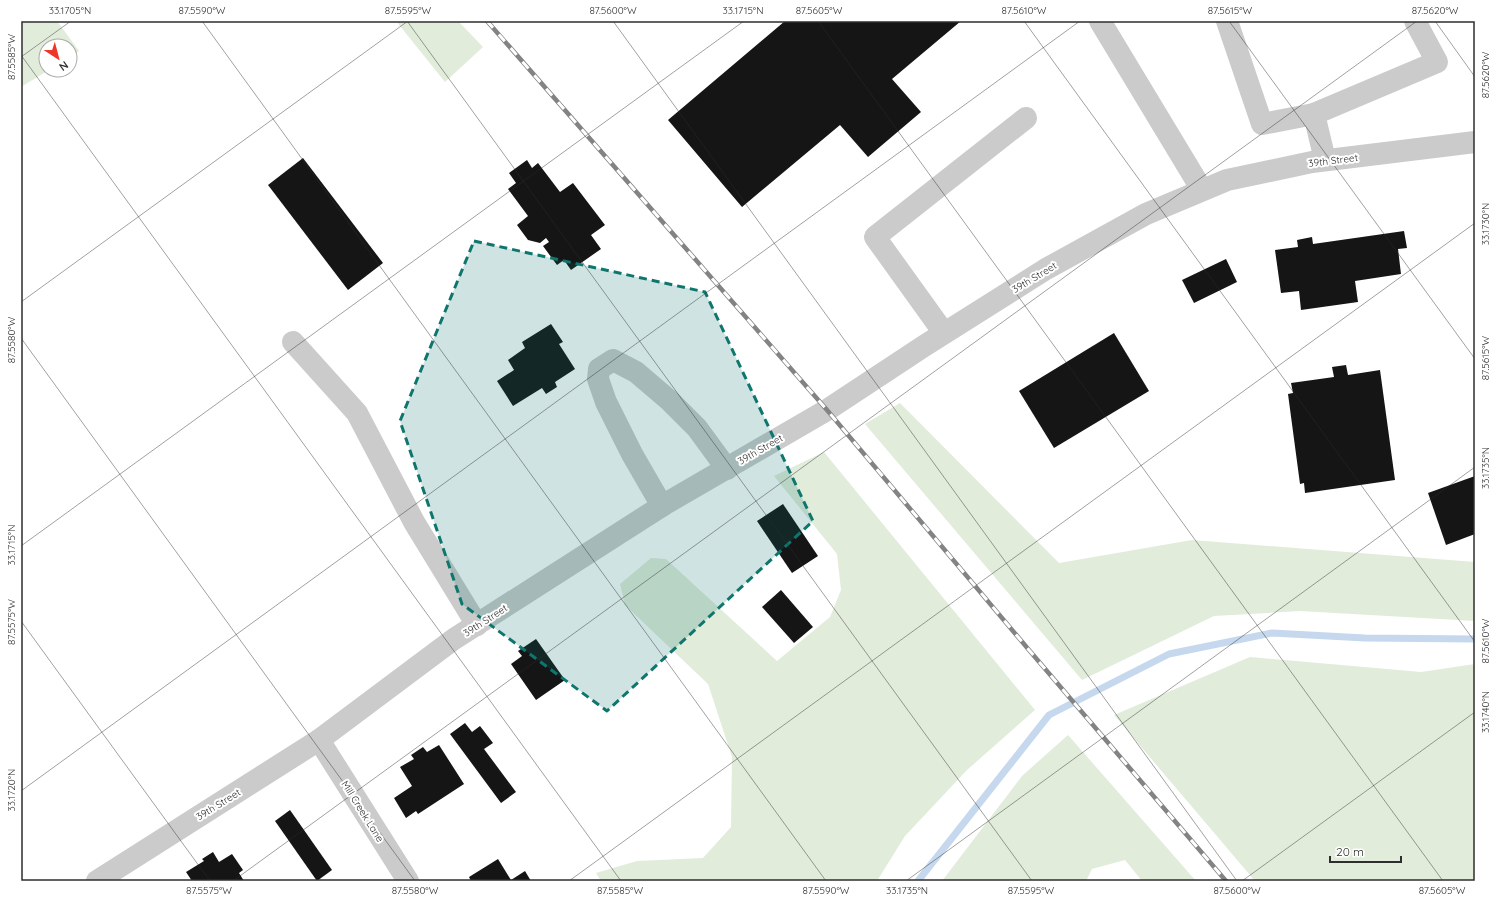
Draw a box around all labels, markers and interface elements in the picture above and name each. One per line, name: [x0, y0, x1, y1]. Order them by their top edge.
text: 33.1705°N: [49, 4, 91, 17]
text: 87.5590°W: [179, 4, 226, 17]
text: 87.5595°W: [385, 4, 432, 17]
text: 87.5600°W: [589, 4, 637, 17]
text: 33.1715°N: [723, 4, 763, 17]
text: 87.5605°W: [796, 4, 843, 17]
text: 87.5610°W: [1002, 4, 1047, 17]
text: 87.5615°W: [1208, 4, 1253, 17]
text: 87.5620°W: [1412, 4, 1459, 17]
text: 87.5585°W: [5, 34, 18, 80]
north arrow: [38, 38, 78, 78]
text: 87.5620°W: [1479, 51, 1492, 98]
text: N: [56, 58, 71, 74]
street label: 39th Street: [1307, 151, 1359, 170]
text: 33.1730°N: [1479, 203, 1492, 245]
street label: 39th Street: [1010, 259, 1060, 296]
text: 87.5580°W: [5, 316, 18, 363]
text: 87.5615°W: [1479, 335, 1492, 380]
street label: 39th Street: [735, 431, 786, 468]
text: 33.1735°N: [1479, 447, 1492, 489]
text: 33.1715°N: [5, 525, 18, 565]
text: 87.5575°W: [5, 599, 18, 645]
street label: 39th Street: [461, 601, 510, 639]
text: 87.5610°W: [1479, 618, 1492, 663]
text: 33.1740°N: [1479, 691, 1492, 733]
text: 33.1720°N: [5, 769, 18, 811]
street label: Mill Creek Lane: [338, 778, 387, 845]
street label: 39th Street: [194, 785, 243, 823]
scale bar: [1330, 838, 1401, 864]
text: 20 m: [1336, 844, 1364, 859]
text: 87.5575°W: [186, 884, 232, 897]
text: 87.5580°W: [392, 884, 439, 897]
text: 87.5585°W: [597, 884, 643, 897]
text: 87.5590°W: [803, 884, 850, 897]
text: 33.1735°N: [886, 884, 928, 897]
text: 87.5595°W: [1008, 884, 1055, 897]
text: 87.5600°W: [1213, 884, 1261, 897]
text: 87.5605°W: [1419, 884, 1466, 897]

